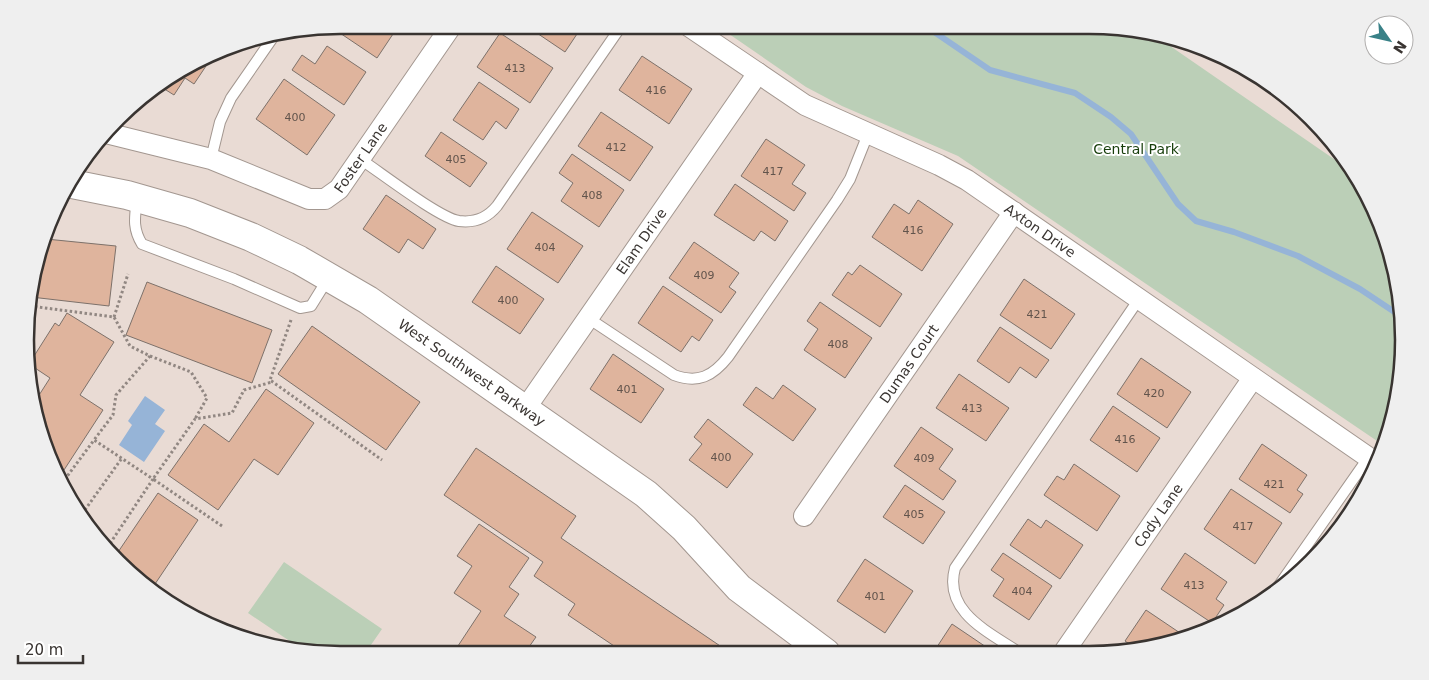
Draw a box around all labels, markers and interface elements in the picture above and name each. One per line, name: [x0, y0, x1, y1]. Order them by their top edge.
north arrow: [1364, 15, 1414, 65]
text: N: [1390, 38, 1410, 57]
house number: 413: [505, 62, 526, 75]
house number: 416: [646, 84, 667, 97]
house number: 400: [285, 111, 306, 124]
street label: Foster Lane: [331, 120, 390, 196]
house number: 412: [606, 141, 627, 154]
park label: Central Park: [1093, 141, 1180, 157]
house number: 405: [446, 153, 467, 166]
house number: 417: [763, 165, 784, 178]
house number: 408: [582, 189, 603, 202]
street label: Axton Drive: [1002, 200, 1079, 261]
street label: Elam Drive: [613, 205, 670, 277]
house number: 416: [903, 224, 924, 237]
house number: 404: [535, 241, 556, 254]
house number: 409: [694, 269, 715, 282]
house number: 400: [498, 294, 519, 307]
house number: 421: [1027, 308, 1048, 321]
street label: West Southwest Parkway: [395, 316, 549, 429]
street label: Dumas Court: [876, 321, 942, 406]
house number: 408: [828, 338, 849, 351]
house number: 401: [617, 383, 638, 396]
house number: 420: [1144, 387, 1165, 400]
house number: 413: [962, 402, 983, 415]
house number: 416: [1115, 433, 1136, 446]
house number: 400: [711, 451, 732, 464]
house number: 409: [914, 452, 935, 465]
house number: 421: [1264, 478, 1285, 491]
street label: Cody Lane: [1131, 480, 1186, 550]
house number: 405: [904, 508, 925, 521]
house number: 417: [1233, 520, 1254, 533]
house number: 413: [1184, 579, 1205, 592]
house number: 404: [1012, 585, 1033, 598]
house number: 401: [865, 590, 886, 603]
scale bar: [18, 632, 82, 664]
text: 20 m: [25, 641, 63, 659]

